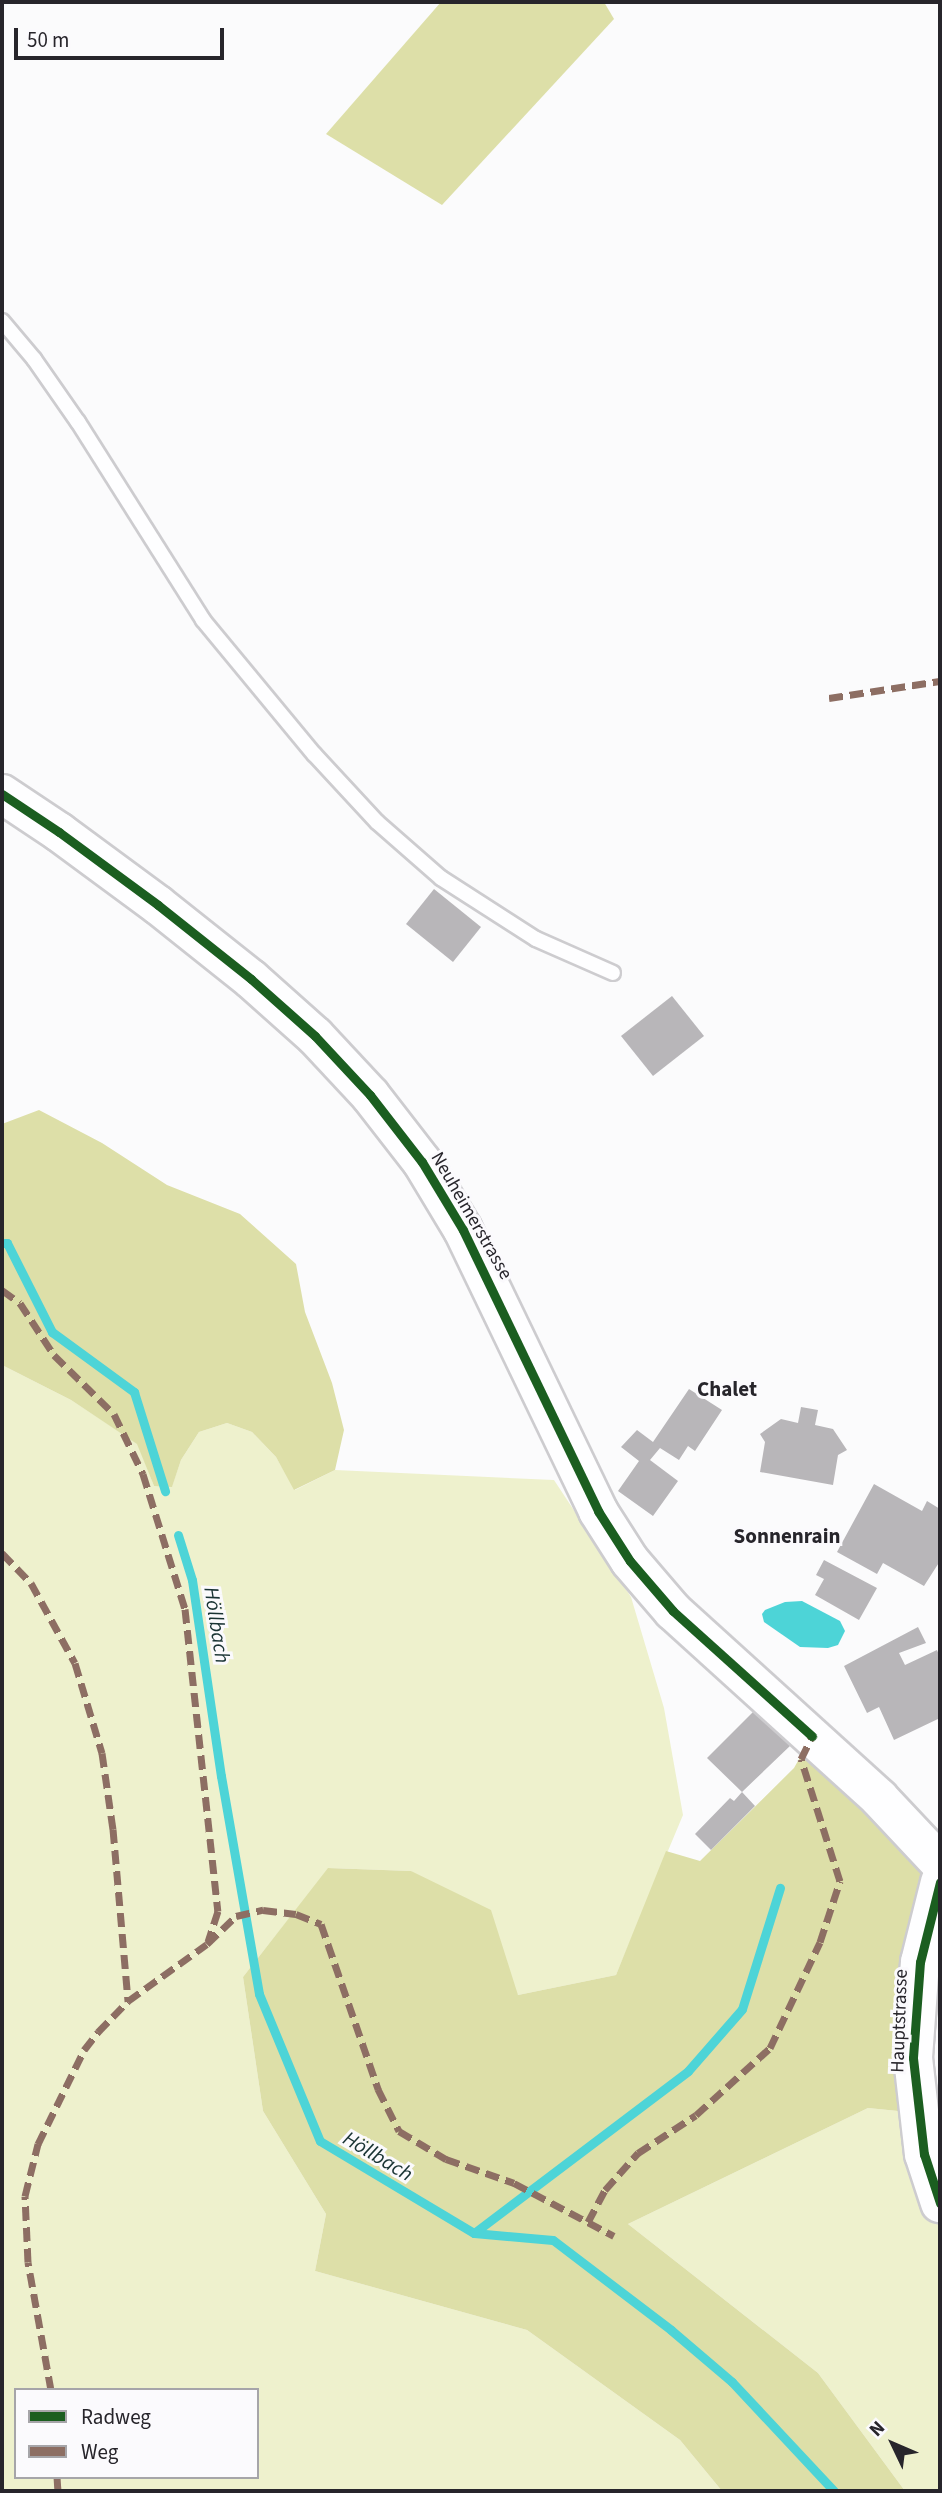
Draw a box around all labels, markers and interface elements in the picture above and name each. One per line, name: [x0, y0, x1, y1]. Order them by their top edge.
scale bar: [18, 14, 228, 58]
text: 50 m: [27, 25, 69, 55]
street label: Neuheimerstrasse: [425, 1148, 517, 1284]
district label: Chalet: [697, 1376, 757, 1402]
district label: Sonnenrain: [734, 1523, 840, 1549]
water label: Höllbach: [199, 1585, 235, 1665]
street label: Hauptstrasse: [887, 1969, 913, 2073]
water label: Höllbach: [339, 2125, 417, 2187]
legend: [14, 2388, 259, 2479]
text: Radweg: [81, 2402, 151, 2432]
north arrow: [858, 2409, 928, 2479]
text: N: [863, 2415, 892, 2443]
text: Weg: [81, 2437, 118, 2467]

